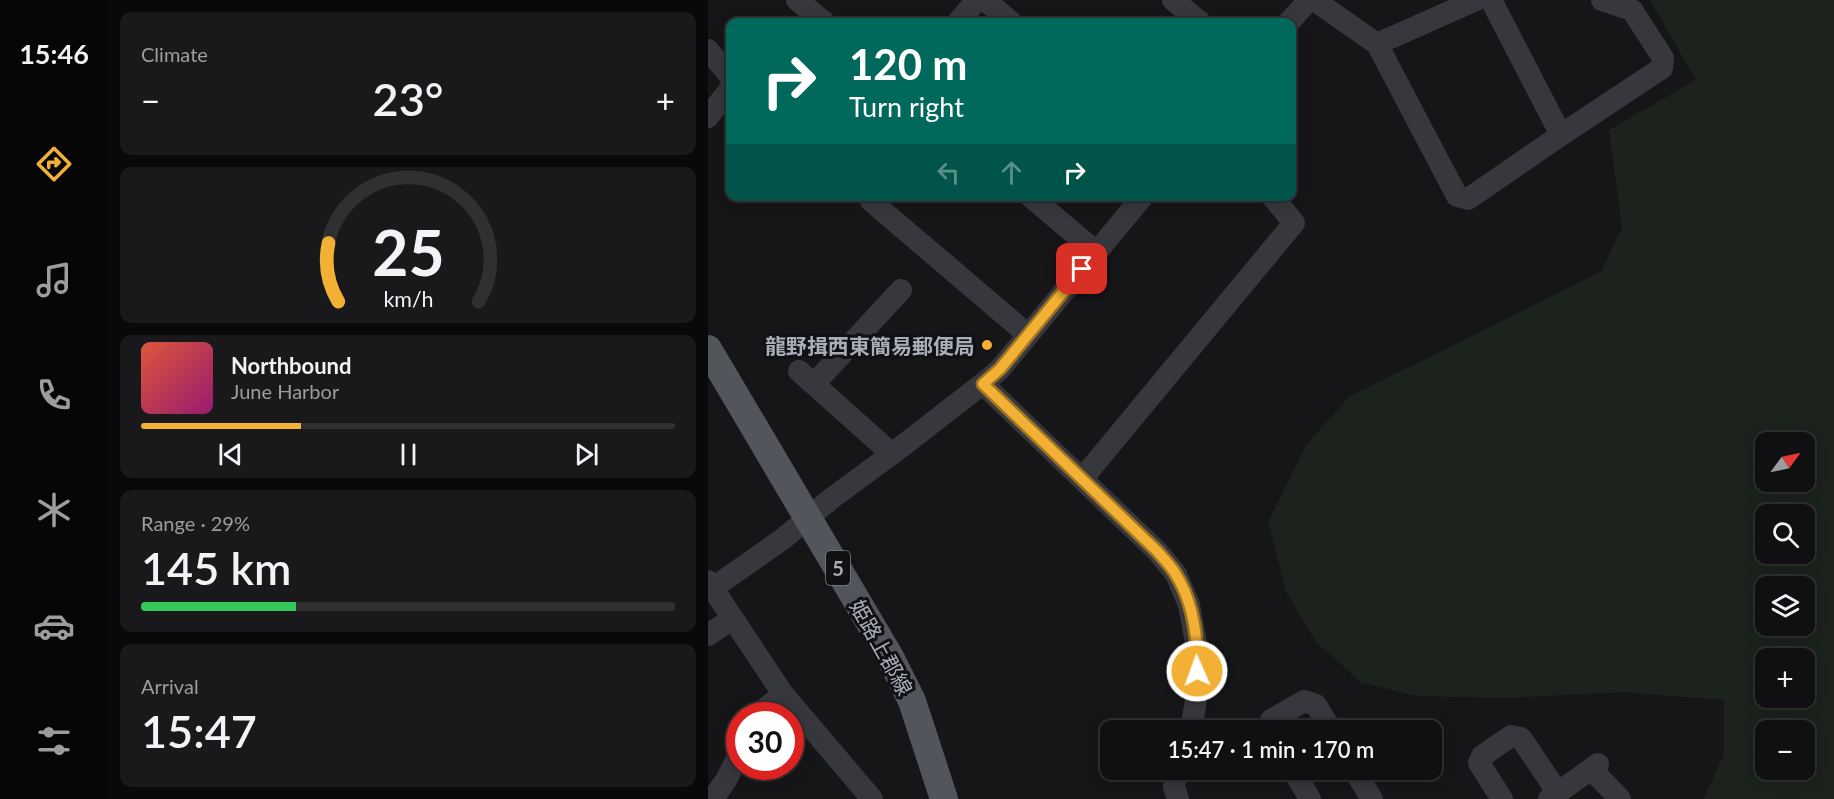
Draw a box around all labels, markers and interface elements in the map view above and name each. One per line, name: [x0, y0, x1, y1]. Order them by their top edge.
text: 15:46: [19, 37, 89, 70]
text: 120 m: [849, 39, 967, 89]
text: Climate: [141, 42, 208, 66]
icon: right: [750, 42, 828, 120]
text: 23°: [373, 72, 443, 126]
text: −: [141, 80, 160, 120]
text: +: [656, 80, 675, 120]
text: Turn right: [849, 90, 964, 123]
icon: directions: [33, 143, 75, 185]
icon: left: [932, 156, 965, 189]
icon: ahead: [995, 156, 1028, 189]
icon: right: [1058, 156, 1091, 189]
text: 25: [372, 214, 444, 289]
pin: [1056, 243, 1107, 294]
icon: arrive: [1065, 252, 1098, 285]
icon: music: [33, 259, 75, 301]
text: km/h: [383, 286, 433, 312]
place label: 龍野揖西東簡易郵便局: [765, 333, 975, 358]
marker: 龍野揖西東簡易郵便局: [980, 338, 994, 352]
text: Northbound: [231, 352, 351, 379]
icon: phone: [33, 374, 75, 416]
text: June Harbor: [231, 379, 339, 403]
north arrow: [1755, 432, 1815, 492]
map controls: [1755, 432, 1815, 780]
icon: previous: [214, 438, 247, 471]
icon: pause: [392, 438, 425, 471]
icon: next: [570, 438, 603, 471]
icon: climate: [33, 489, 75, 531]
button: search: [1755, 504, 1815, 564]
text: Range · 29%: [141, 511, 250, 535]
text: 145 km: [141, 541, 291, 595]
road number: 5: [826, 551, 850, 585]
button: layers: [1755, 576, 1815, 636]
street label: 姫路上郡線: [846, 595, 918, 699]
icon: car: [33, 605, 75, 647]
position arrow: [1165, 639, 1229, 703]
button: +: [1755, 648, 1815, 708]
text: Arrival: [141, 674, 199, 698]
speed limit sign: 30: [726, 702, 804, 780]
text: 15:47: [141, 704, 257, 758]
icon: filters: [33, 720, 75, 762]
button: −: [1755, 720, 1815, 780]
text: 15:47 · 1 min · 170 m: [1168, 736, 1374, 763]

